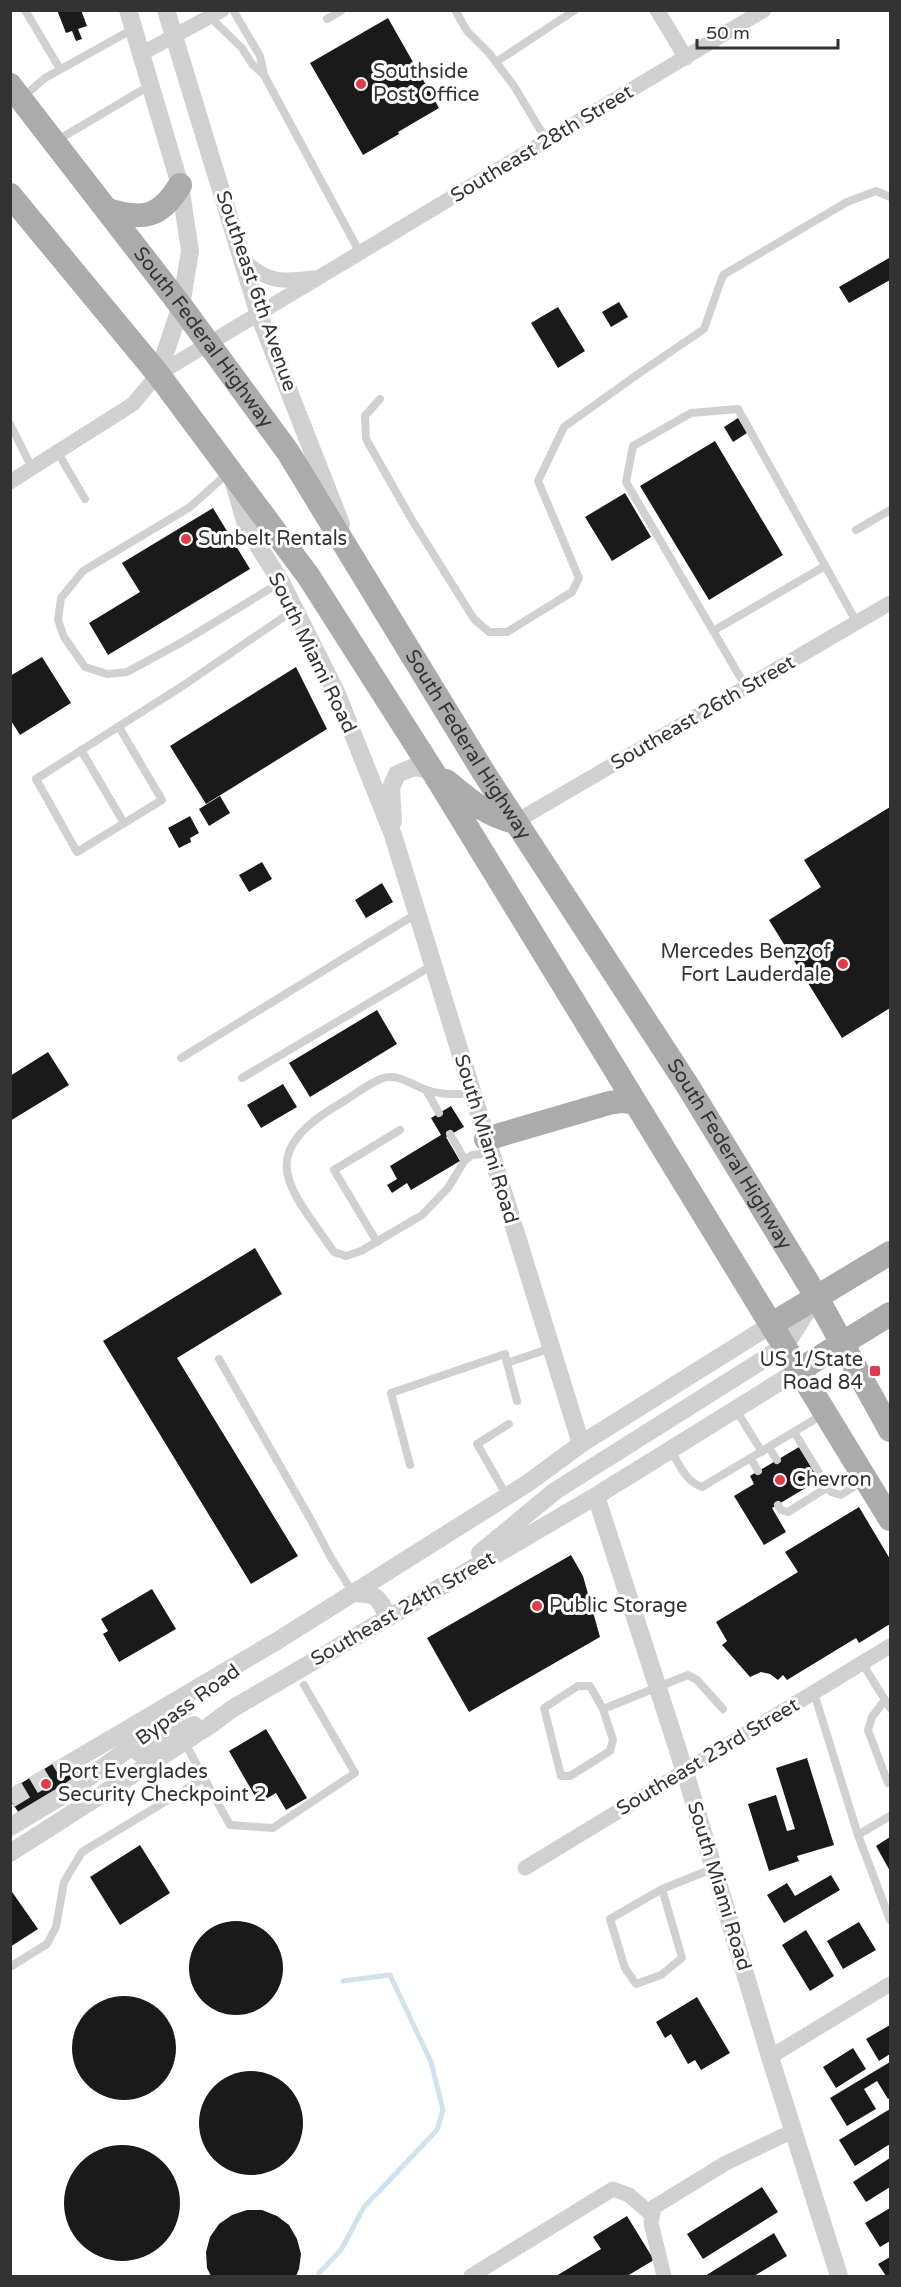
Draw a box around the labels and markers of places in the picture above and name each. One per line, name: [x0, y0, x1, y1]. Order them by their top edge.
place label: Southside Post Office: [373, 60, 479, 107]
marker: Southside Post Office: [354, 77, 368, 91]
place label: Sunbelt Rentals: [198, 527, 347, 551]
marker: Sunbelt Rentals: [179, 532, 193, 546]
place label: Mercedes Benz of Fort Lauderdale: [661, 940, 831, 987]
marker: Mercedes Benz of Fort Lauderdale: [836, 957, 850, 971]
place label: US 1/State Road 84: [760, 1348, 863, 1395]
marker: US 1/State Road 84: [868, 1364, 882, 1378]
place label: Chevron: [792, 1468, 872, 1492]
marker: Chevron: [773, 1473, 787, 1487]
place label: Public Storage: [549, 1594, 687, 1618]
marker: Public Storage: [530, 1599, 544, 1613]
place label: Port Everglades Security Checkpoint 2: [58, 1760, 267, 1807]
marker: Port Everglades Security Checkpoint 2: [39, 1777, 53, 1791]

